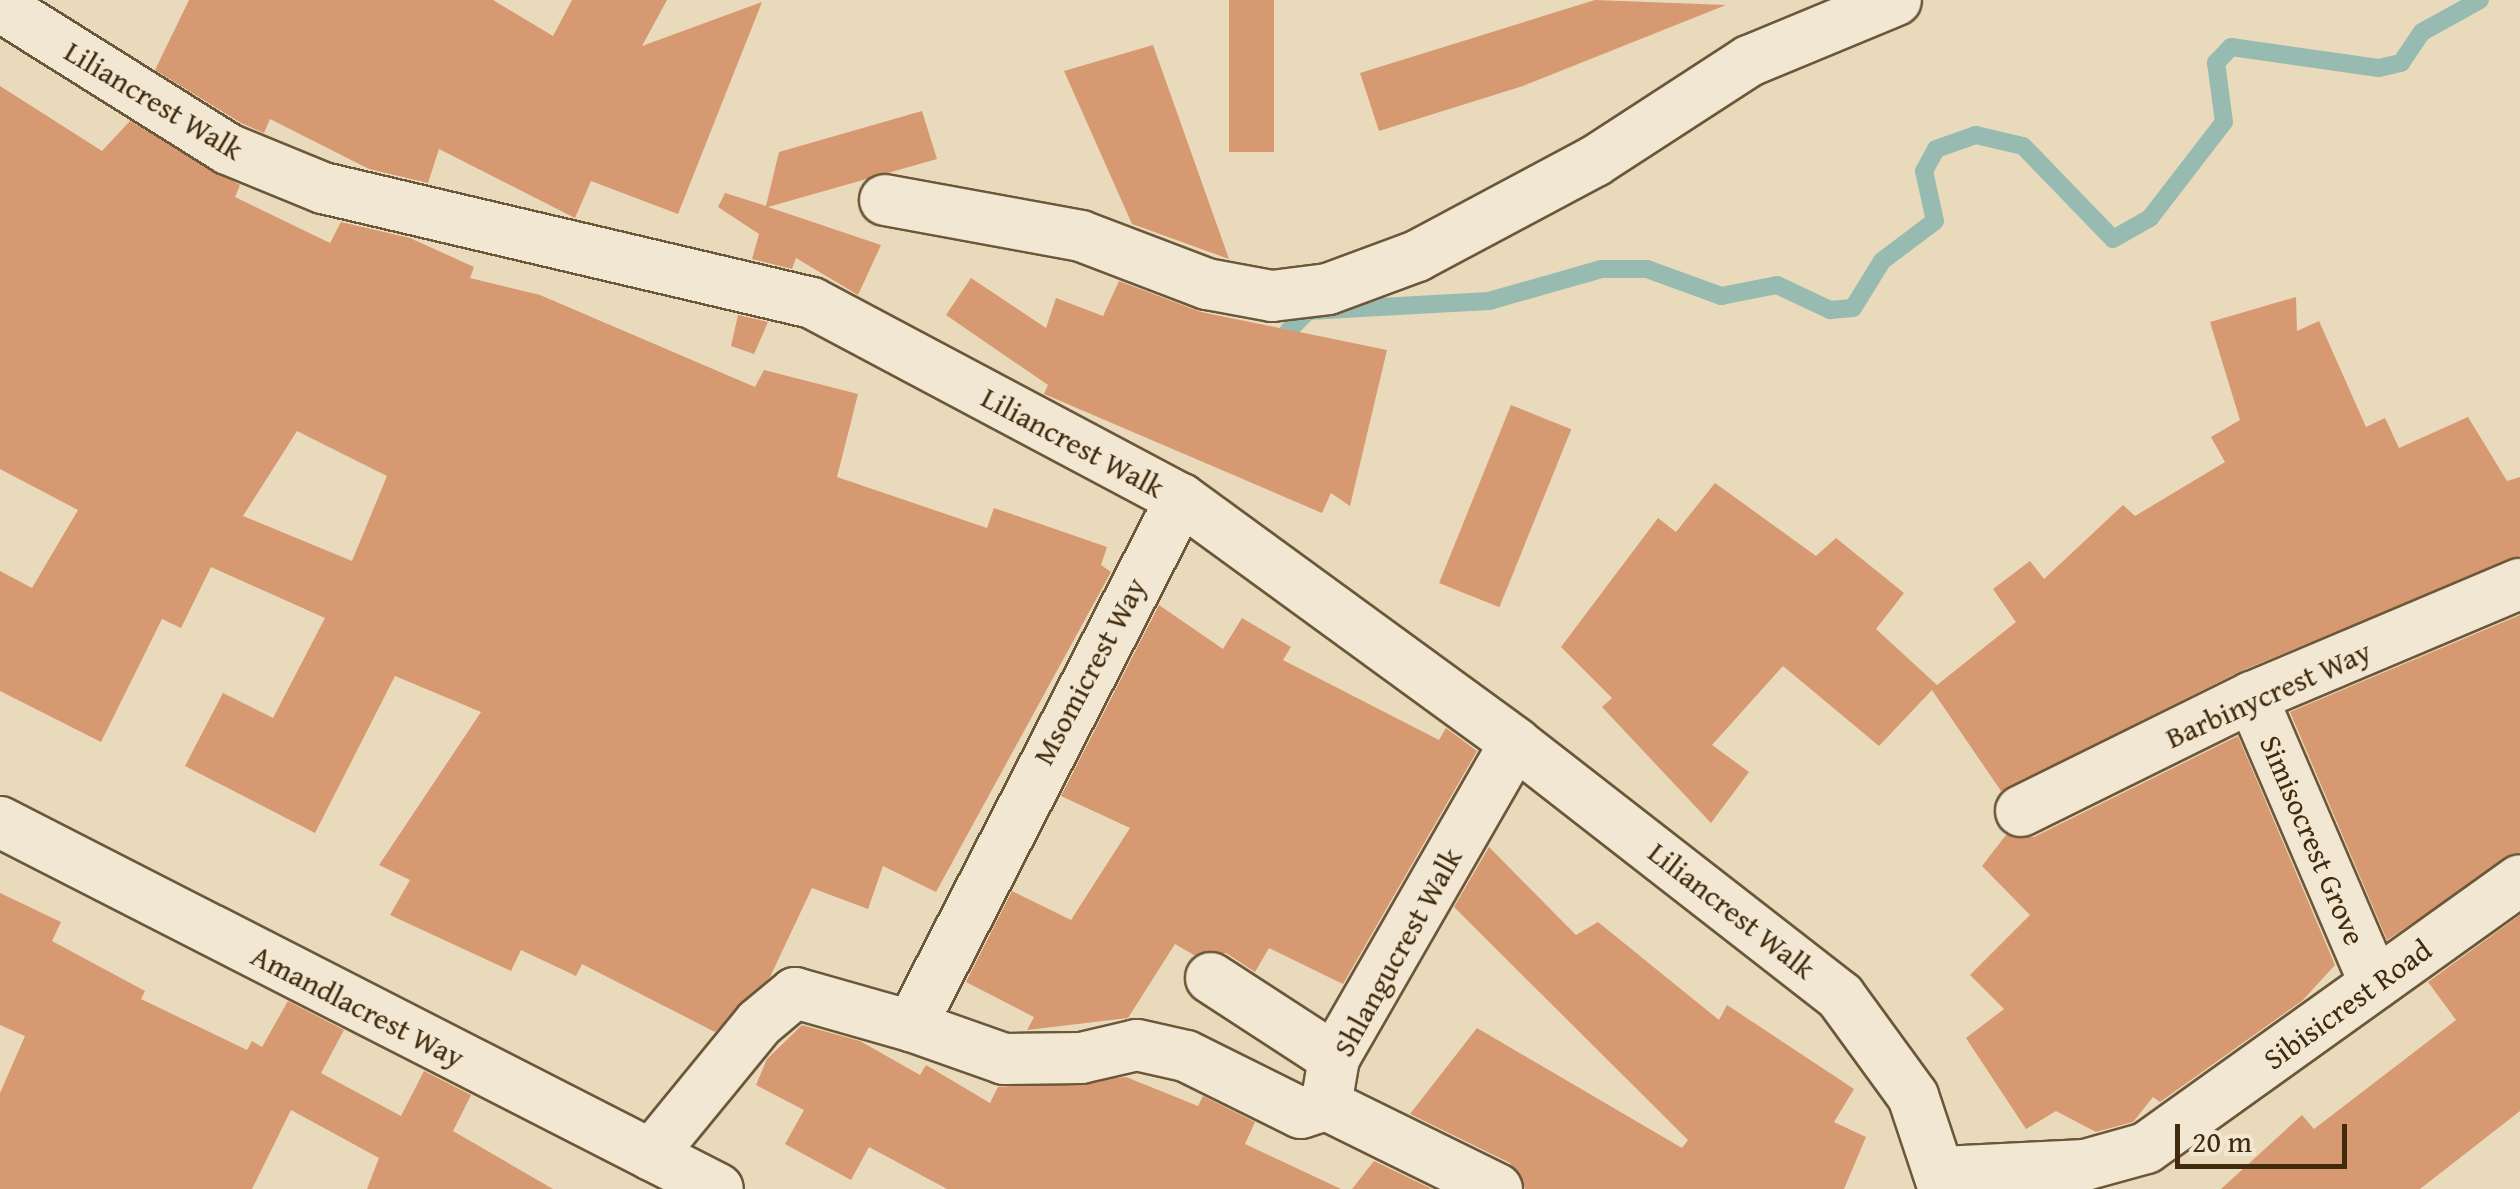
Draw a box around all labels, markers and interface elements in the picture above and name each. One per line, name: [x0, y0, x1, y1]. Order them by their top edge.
street label: Liliancrest Walk: [58, 33, 250, 167]
street label: Liliancrest Walk: [976, 379, 1170, 505]
street label: Msomicrest Way: [1025, 571, 1153, 771]
street label: Barbinycrest Way: [2160, 633, 2376, 755]
street label: Simisocrest Grove: [2253, 730, 2373, 950]
street label: Liliancrest Walk: [1642, 834, 1822, 986]
street label: Shlangucrest Walk: [1325, 842, 1469, 1062]
street label: Sibisicrest Road: [2256, 931, 2438, 1077]
street label: Amandlacrest Way: [245, 937, 471, 1075]
scale bar: [2180, 1104, 2352, 1166]
text: 20 m: [2192, 1119, 2252, 1163]

